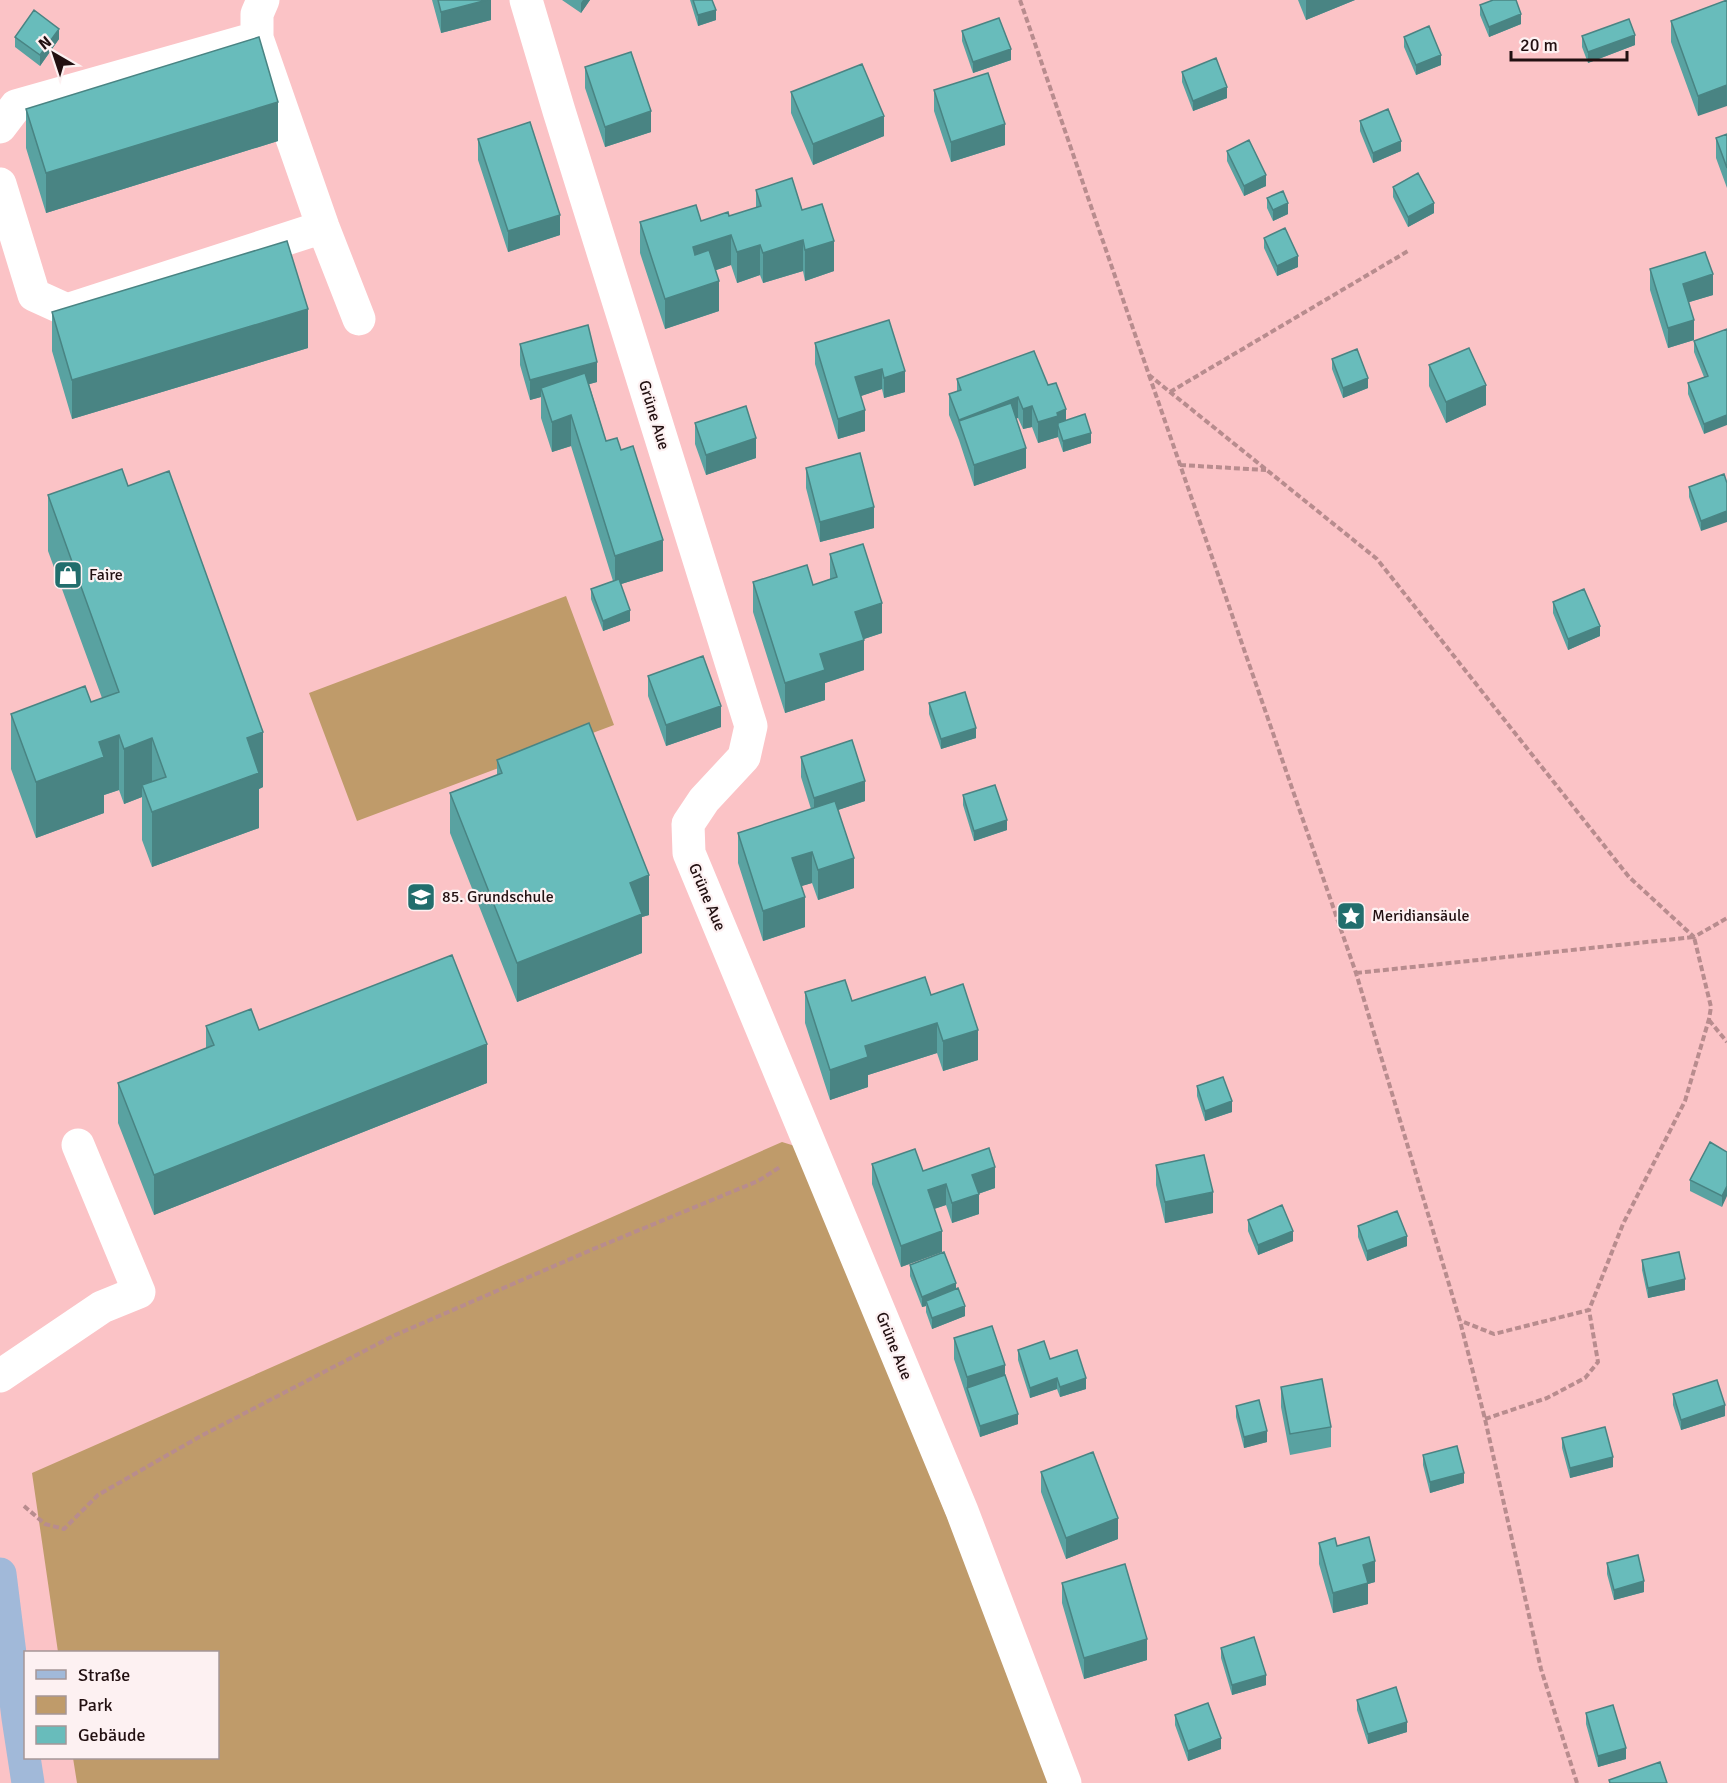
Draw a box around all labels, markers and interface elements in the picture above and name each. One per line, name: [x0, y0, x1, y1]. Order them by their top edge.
north arrow: [24, 24, 84, 84]
scale bar: [1511, 24, 1626, 62]
text: N: [35, 32, 56, 54]
text: 20 m: [1520, 34, 1558, 56]
street label: Grüne Aue: [634, 378, 674, 452]
shop icon: Faire: [52, 559, 84, 591]
place label: Faire: [89, 565, 123, 585]
street label: Grüne Aue: [684, 860, 730, 934]
school or university icon: 85. Grundschule: [405, 881, 437, 913]
place label: 85. Grundschule: [442, 887, 554, 907]
place icon: Meridiansäule: [1335, 900, 1367, 932]
place label: Meridiansäule: [1372, 906, 1469, 926]
street label: Grüne Aue: [871, 1309, 917, 1383]
legend: [24, 1651, 219, 1759]
text: Straße: [78, 1664, 130, 1686]
text: Park: [78, 1694, 113, 1716]
text: Gebäude: [78, 1724, 146, 1746]

